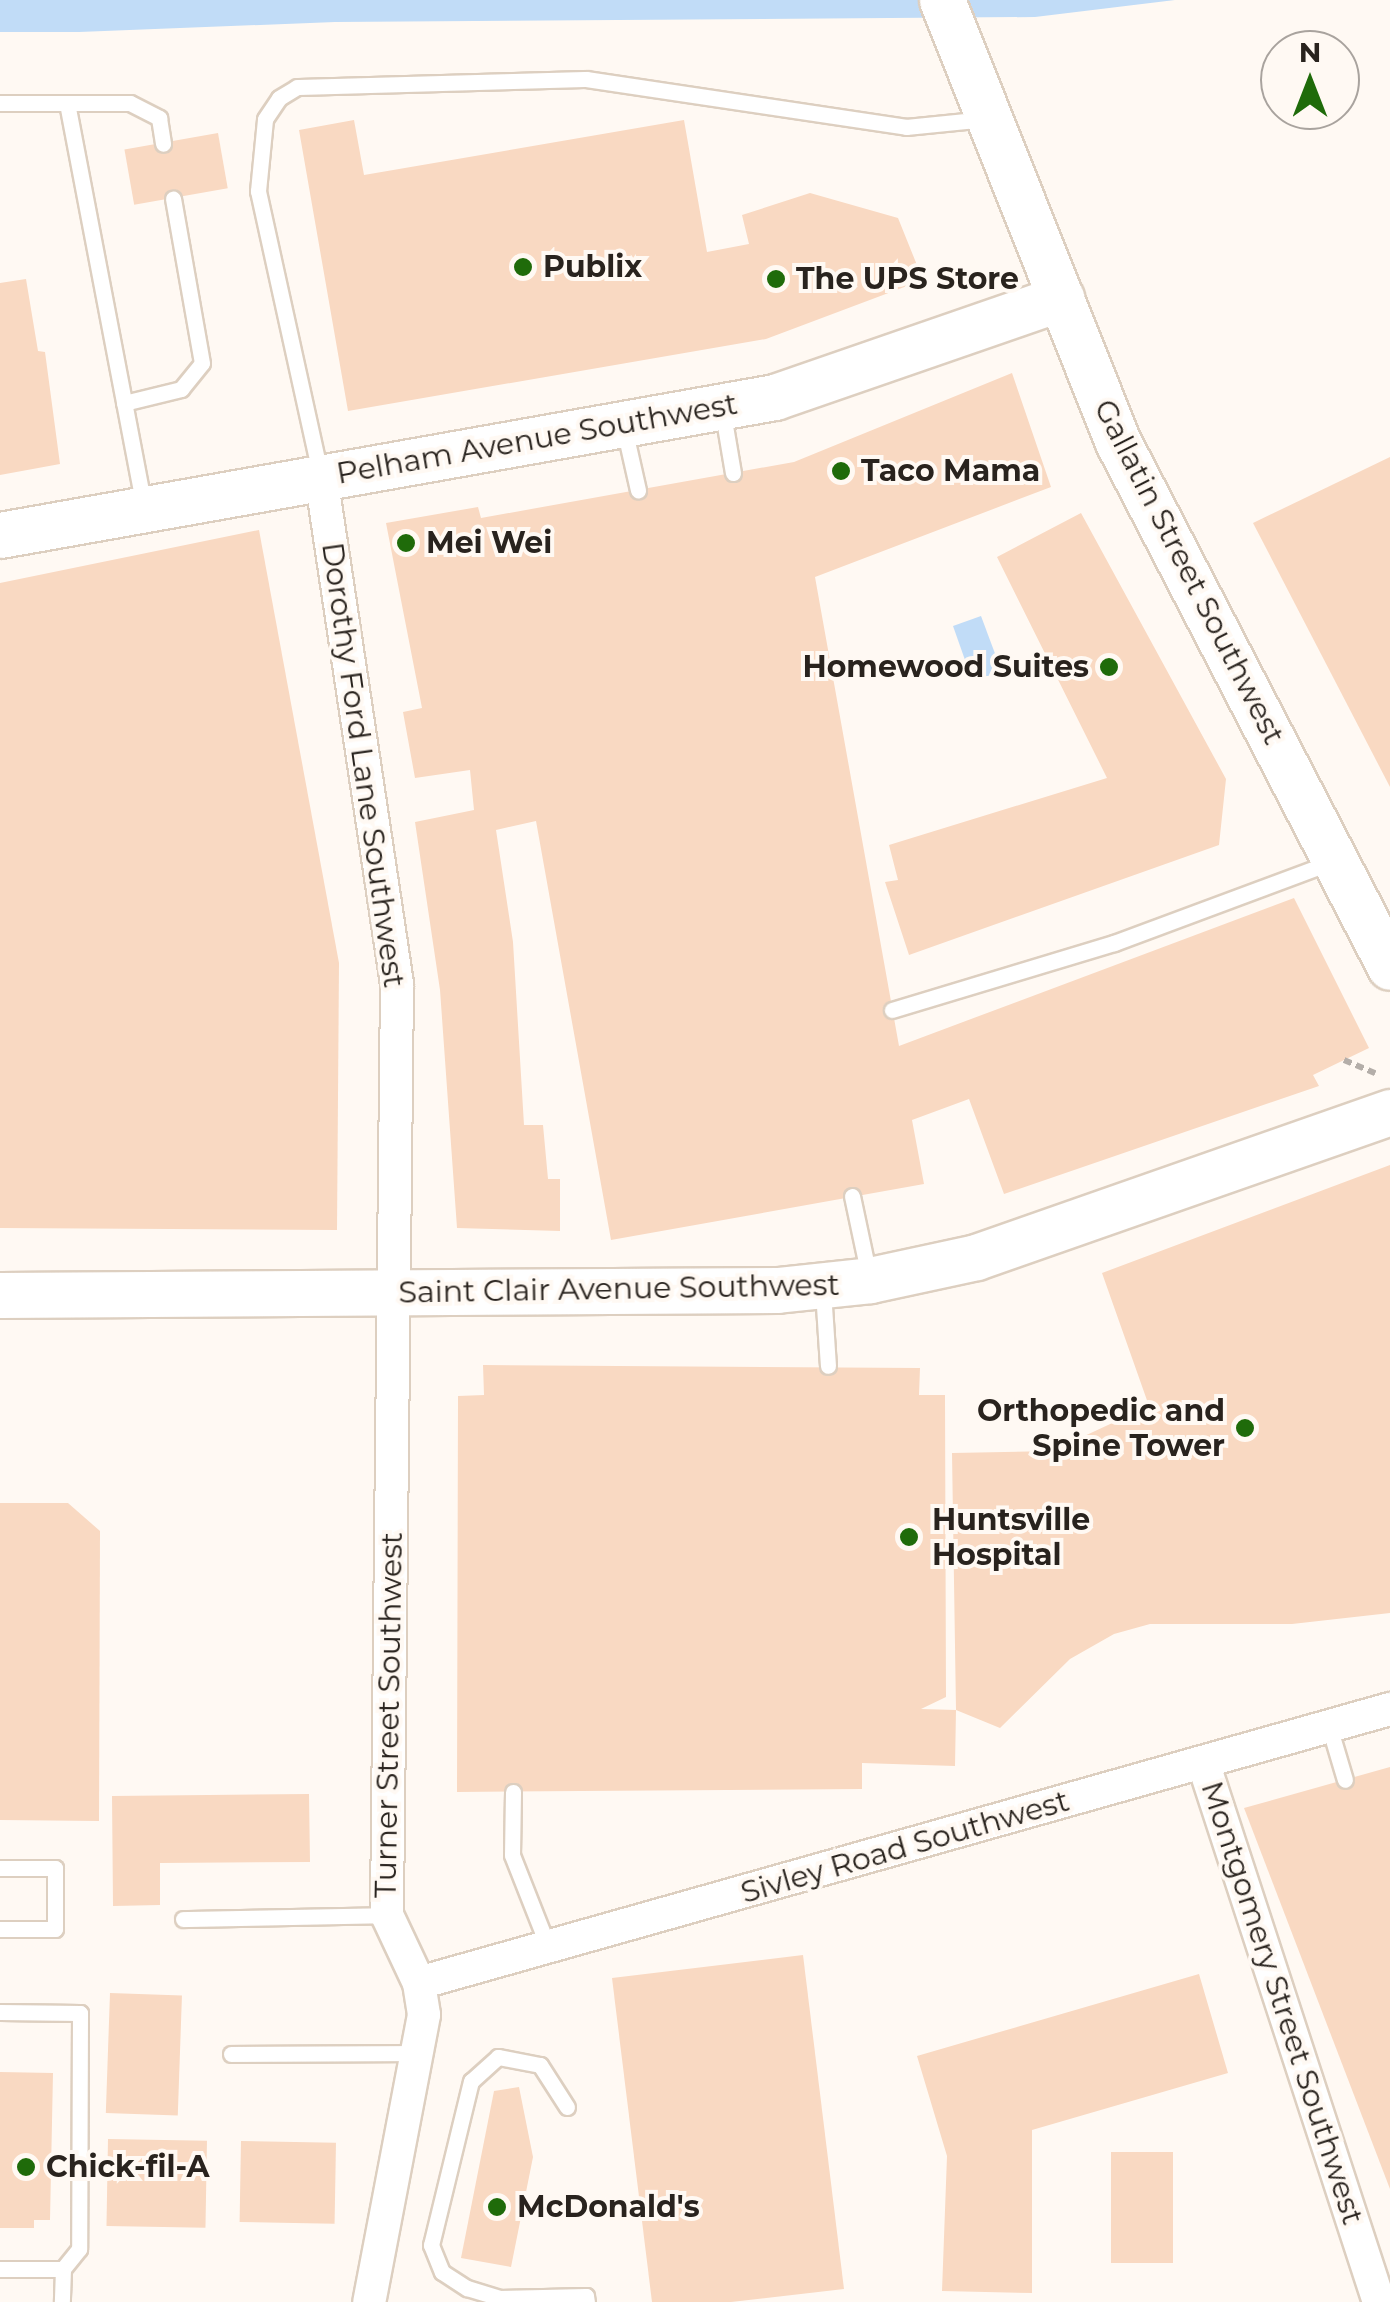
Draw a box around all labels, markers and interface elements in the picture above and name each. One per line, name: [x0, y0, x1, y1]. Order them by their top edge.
north arrow: [1260, 30, 1360, 130]
text: N: [1299, 35, 1321, 69]
place label: Publix: [543, 249, 642, 285]
marker: Publix: [512, 256, 534, 278]
place label: The UPS Store: [796, 261, 1019, 297]
marker: The UPS Store: [765, 268, 787, 290]
street label: Pelham Avenue Southwest: [334, 386, 740, 492]
street label: Gallatin Street Southwest: [1086, 394, 1292, 750]
place label: Taco Mama: [861, 453, 1040, 489]
marker: Taco Mama: [830, 460, 852, 482]
place label: Mei Wei: [426, 525, 552, 561]
marker: Mei Wei: [395, 532, 417, 554]
street label: Dorothy Ford Lane Southwest: [314, 540, 412, 990]
place label: Homewood Suites: [802, 649, 1089, 685]
marker: Homewood Suites: [1098, 656, 1120, 678]
street label: Saint Clair Avenue Southwest: [398, 1267, 840, 1311]
place label: Orthopedic and Spine Tower: [977, 1393, 1225, 1464]
marker: Orthopedic and Spine Tower: [1234, 1417, 1256, 1439]
place label: Huntsville Hospital: [932, 1502, 1090, 1572]
marker: Huntsville Hospital: [896, 1524, 922, 1550]
street label: Turner Street Southwest: [368, 1532, 410, 1898]
street label: Montgomery Street Southwest: [1193, 1777, 1371, 2229]
street label: Sivley Road Southwest: [737, 1783, 1073, 1911]
place label: Chick-fil-A: [46, 2149, 209, 2185]
marker: Chick-fil-A: [15, 2156, 37, 2178]
place label: McDonald's: [517, 2189, 700, 2225]
marker: McDonald's: [486, 2196, 508, 2218]

